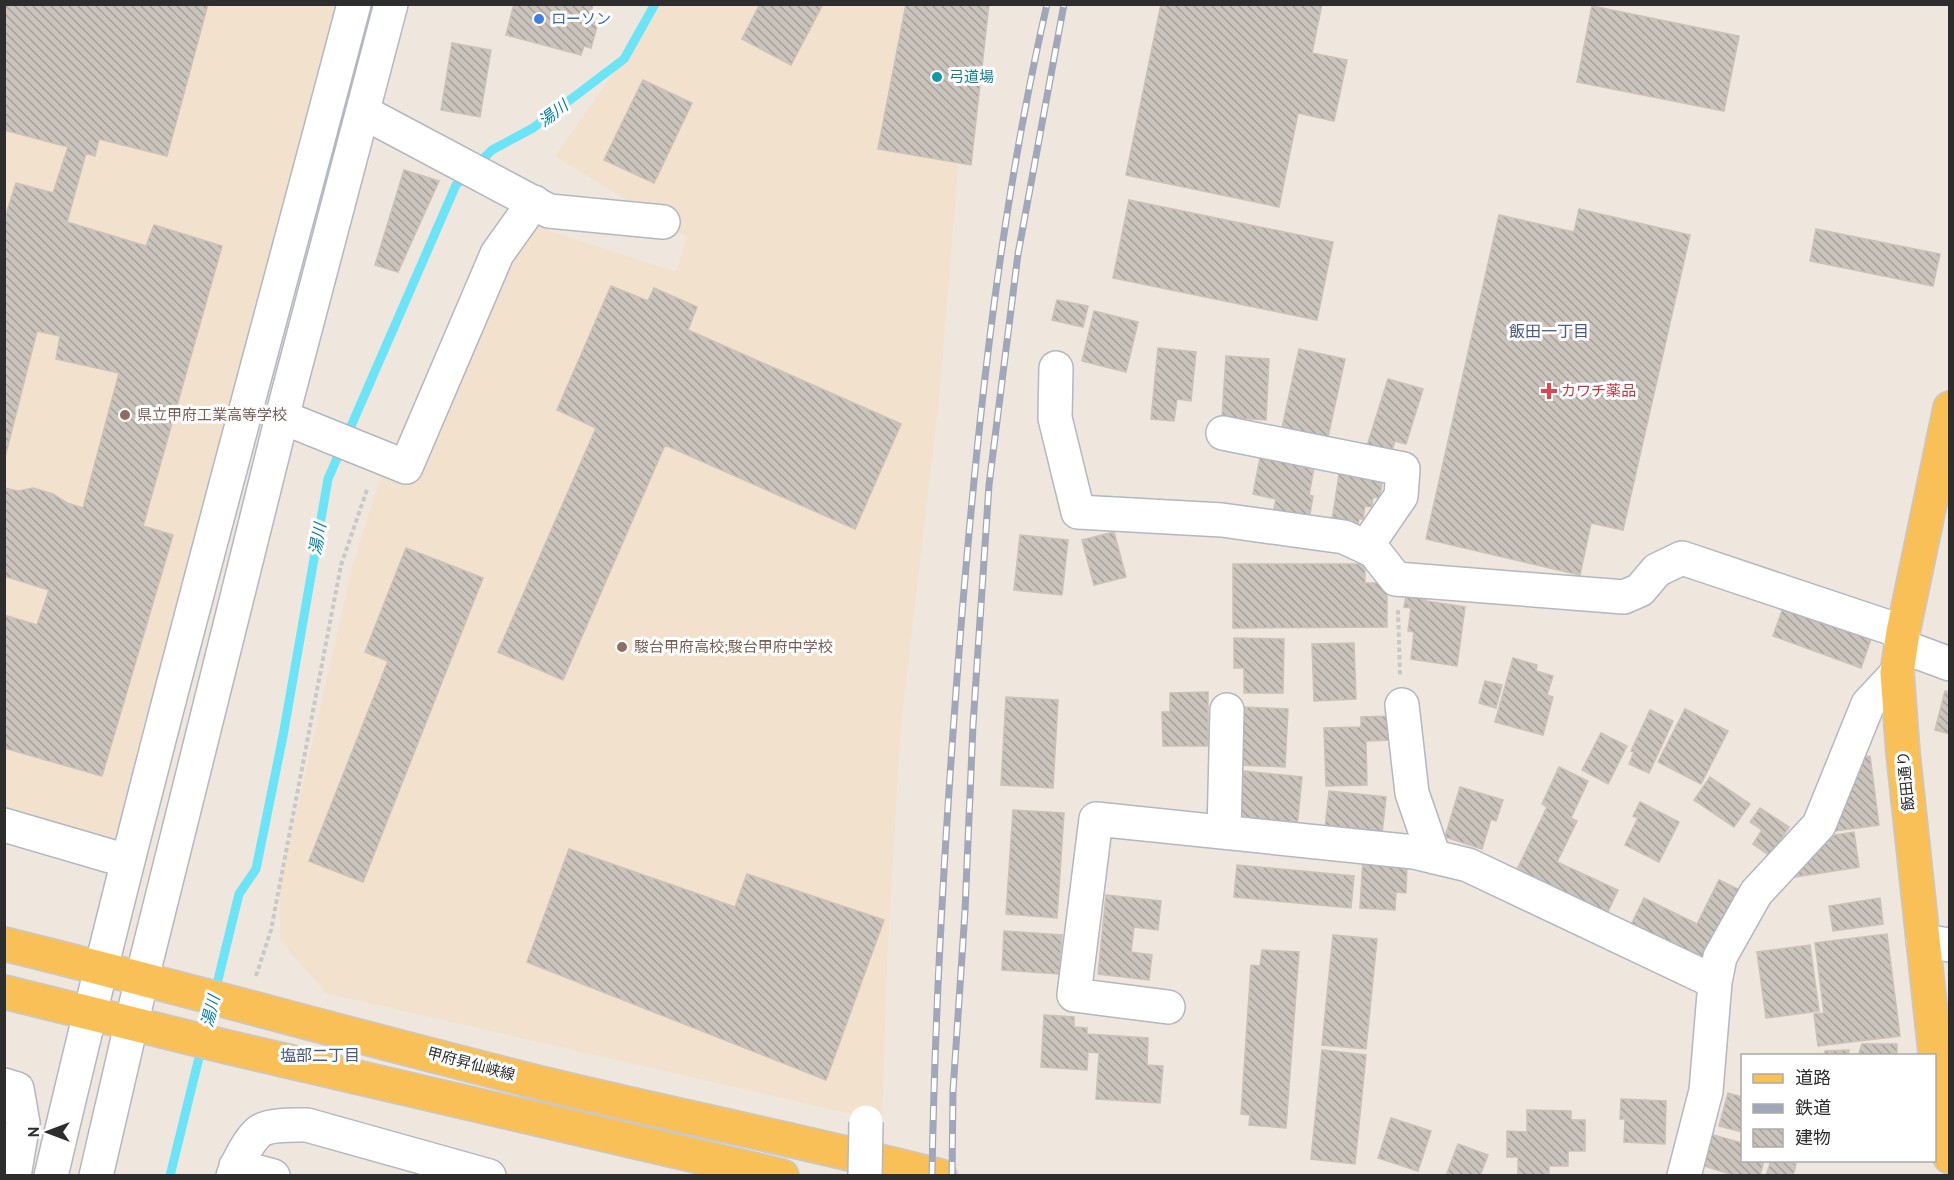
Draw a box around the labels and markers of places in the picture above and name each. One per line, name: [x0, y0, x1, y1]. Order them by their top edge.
place label: ローソン: [551, 9, 611, 28]
marker: ローソン: [532, 12, 546, 26]
place label: 弓道場: [949, 67, 994, 86]
marker: 弓道場: [930, 70, 944, 84]
place label: カワチ薬品: [1561, 381, 1636, 400]
marker: カワチ薬品: [1542, 384, 1556, 398]
place label: 県立甲府工業高等学校: [137, 405, 287, 424]
marker: 県立甲府工業高等学校: [118, 408, 132, 422]
place label: 駿台甲府高校;駿台甲府中学校: [634, 637, 833, 656]
marker: 駿台甲府高校;駿台甲府中学校: [615, 640, 629, 654]

